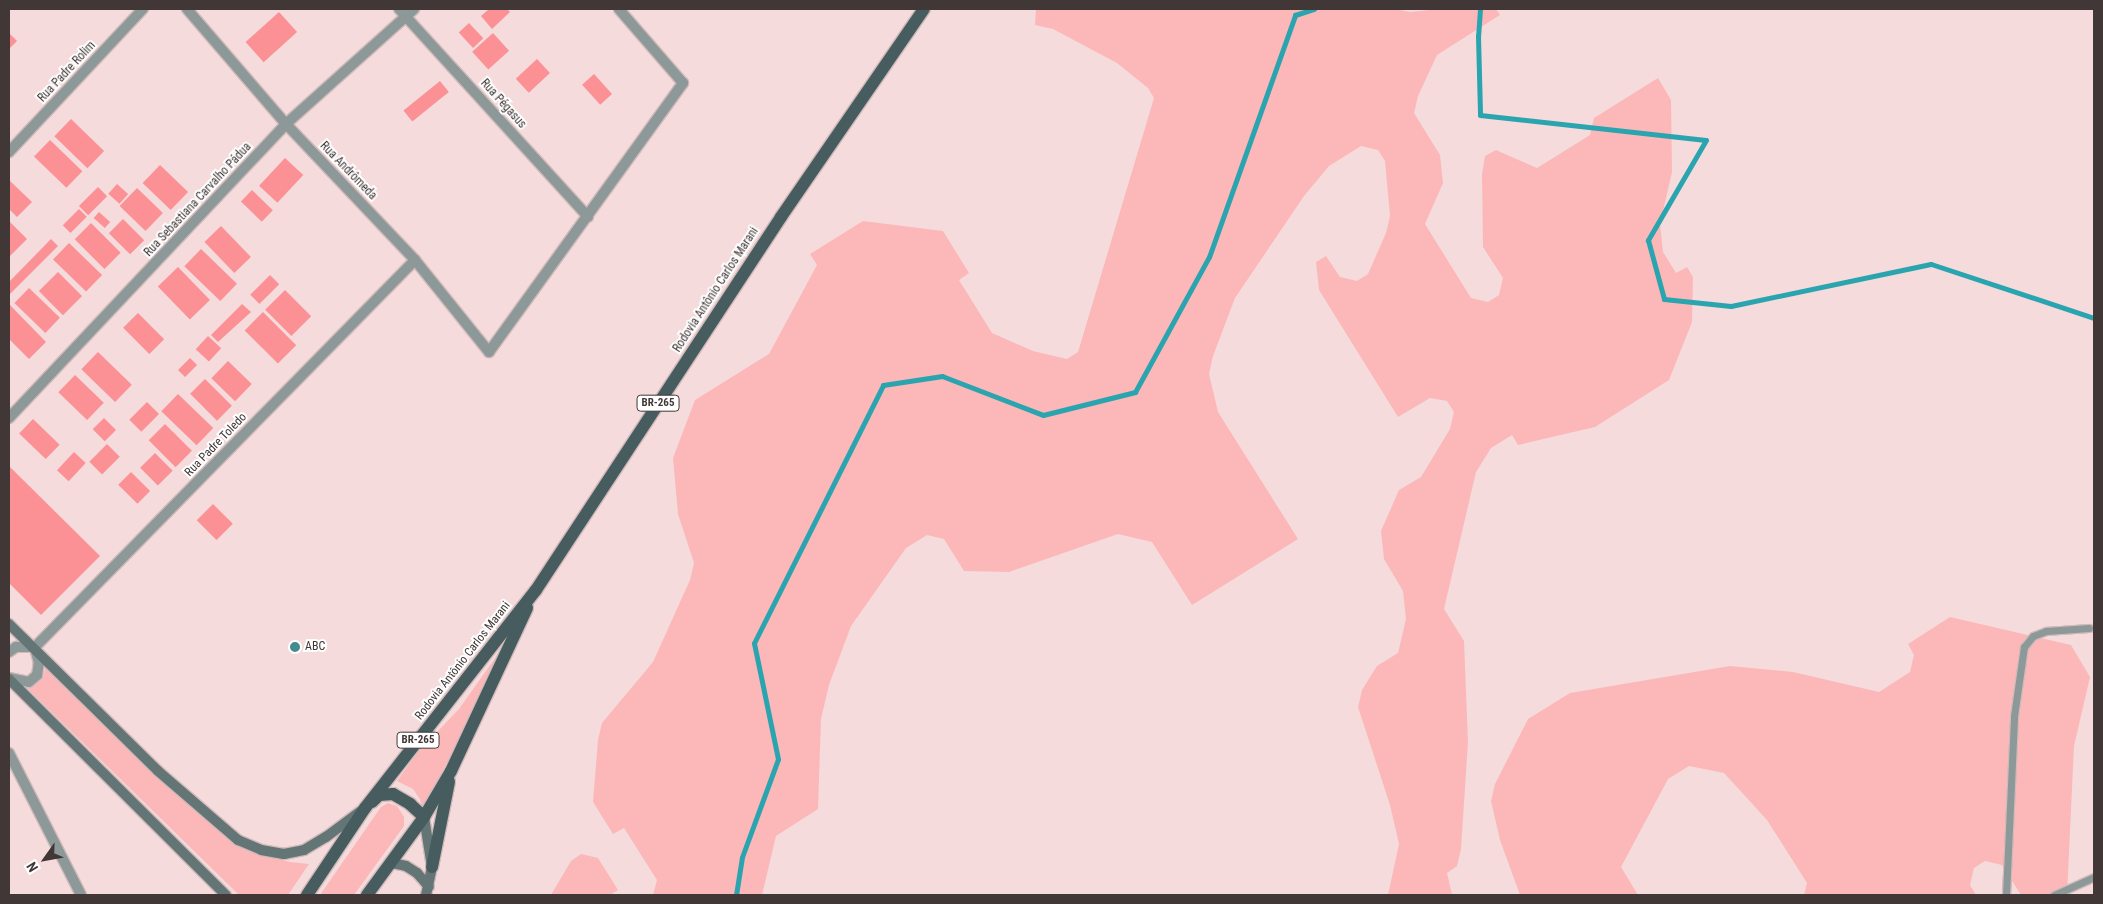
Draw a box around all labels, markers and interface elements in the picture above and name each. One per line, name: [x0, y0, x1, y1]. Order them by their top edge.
street label: Rua Padre Rolim: [35, 39, 99, 105]
street label: Rua Pégasus: [477, 76, 529, 132]
street label: Rua Andrômeda: [317, 139, 379, 203]
street label: Rua Sebastiana Carvalho Pádua: [141, 140, 255, 260]
street label: Rodovia Antônio Carlos Marani: [670, 225, 762, 355]
road number: BR-265: [636, 394, 680, 412]
street label: Rua Padre Toledo: [182, 410, 250, 480]
street label: Rodovia Antônio Carlos Marani: [412, 599, 514, 723]
place label: ABC: [305, 640, 325, 654]
marker: ABC: [289, 641, 301, 653]
road number: BR-265: [396, 732, 440, 748]
north arrow: [20, 834, 70, 884]
text: N: [23, 859, 41, 875]

